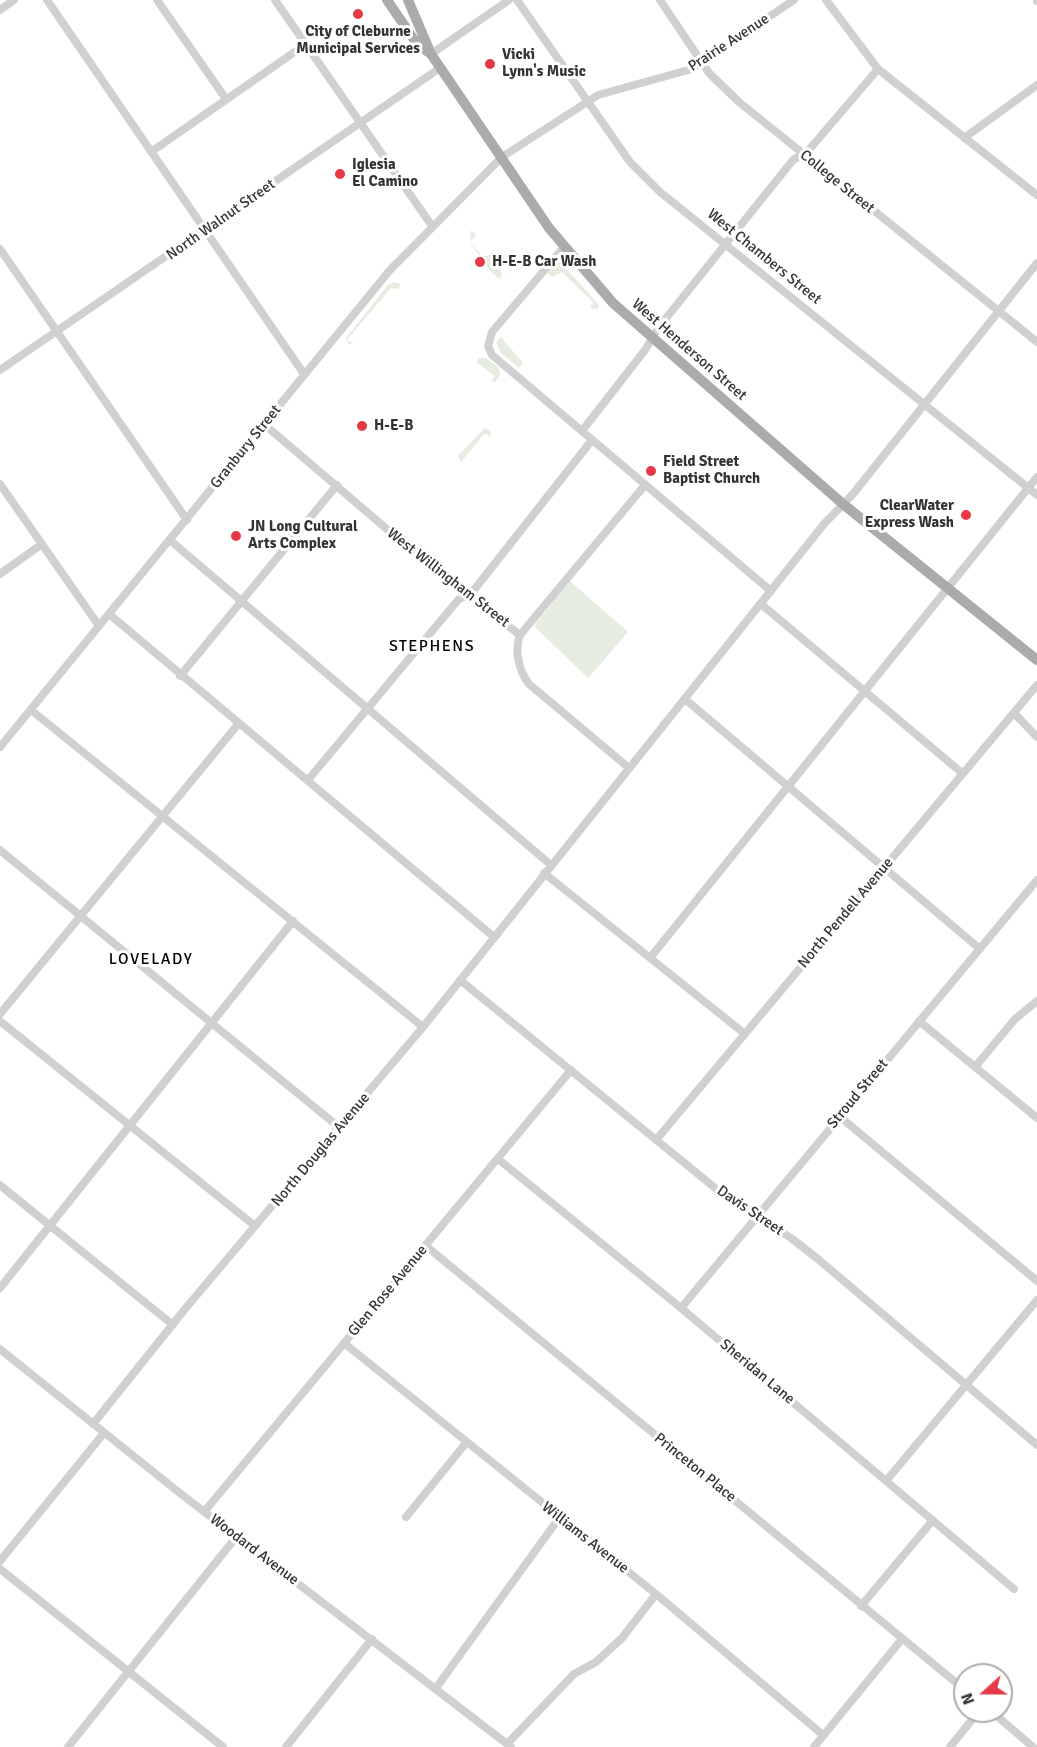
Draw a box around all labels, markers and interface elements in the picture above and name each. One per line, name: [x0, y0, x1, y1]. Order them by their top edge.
marker: City of Cleburne Municipal Services: [351, 7, 365, 21]
street label: Prairie Avenue: [685, 10, 773, 76]
place label: City of Cleburne Municipal Services: [296, 23, 420, 58]
place label: Vicki Lynn's Music: [502, 46, 586, 81]
marker: Vicki Lynn's Music: [483, 57, 497, 71]
street label: College Street: [796, 147, 878, 217]
place label: Iglesia El Camino: [352, 156, 418, 191]
marker: Iglesia El Camino: [333, 167, 347, 181]
street label: North Walnut Street: [163, 176, 279, 264]
street label: West Chambers Street: [703, 205, 825, 309]
place label: H-E-B Car Wash: [492, 253, 596, 271]
marker: H-E-B Car Wash: [473, 255, 487, 269]
street label: West Henderson Street: [628, 295, 750, 405]
street label: Granbury Street: [207, 402, 285, 492]
place label: H-E-B: [374, 417, 413, 435]
marker: H-E-B: [355, 419, 369, 433]
place label: Field Street Baptist Church: [663, 453, 760, 488]
marker: Field Street Baptist Church: [644, 464, 658, 478]
place label: ClearWater Express Wash: [865, 497, 954, 532]
marker: ClearWater Express Wash: [959, 508, 973, 522]
place label: JN Long Cultural Arts Complex: [248, 518, 358, 553]
street label: West Willingham Street: [383, 525, 513, 631]
marker: JN Long Cultural Arts Complex: [229, 529, 243, 543]
district label: STEPHENS: [389, 637, 475, 657]
street label: North Pendell Avenue: [795, 854, 897, 972]
district label: LOVELADY: [109, 950, 193, 970]
street label: Stroud Street: [824, 1056, 892, 1132]
street label: North Douglas Avenue: [268, 1089, 374, 1211]
street label: Davis Street: [713, 1182, 787, 1240]
street label: Glen Rose Avenue: [345, 1242, 431, 1340]
street label: Sheridan Lane: [716, 1336, 798, 1408]
street label: Princeton Place: [650, 1429, 740, 1507]
street label: Williams Avenue: [538, 1498, 632, 1578]
street label: Woodard Avenue: [206, 1511, 302, 1589]
north arrow: [953, 1663, 1013, 1723]
text: N: [957, 1690, 979, 1708]

